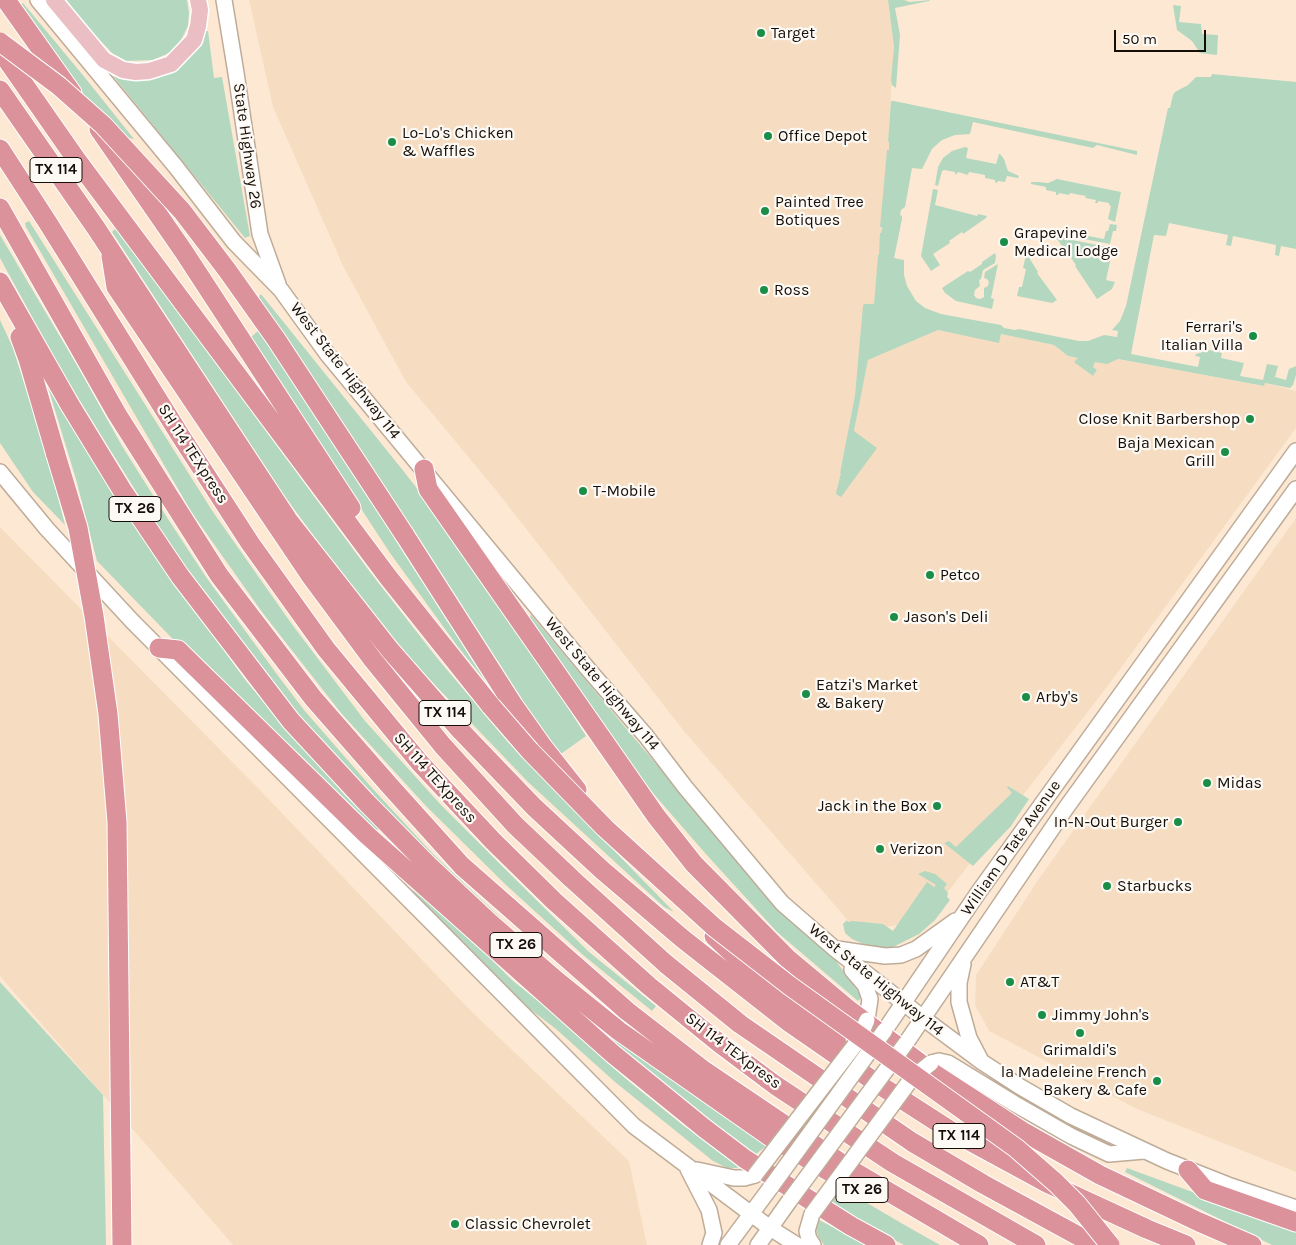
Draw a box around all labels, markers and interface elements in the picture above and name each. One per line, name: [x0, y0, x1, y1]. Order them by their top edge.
scale bar: [1116, 20, 1208, 52]
place label: Target: [771, 23, 815, 43]
marker: Target: [755, 27, 767, 39]
text: 50 m: [1122, 30, 1157, 48]
street label: State Highway 26: [229, 82, 265, 210]
place label: Lo-Lo's Chicken & Waffles: [402, 123, 514, 161]
place label: Office Depot: [778, 126, 867, 146]
marker: Office Depot: [762, 130, 774, 142]
marker: Lo-Lo's Chicken & Waffles: [386, 136, 398, 148]
road number: TX 114: [30, 158, 82, 182]
place label: Painted Tree Botiques: [775, 192, 864, 230]
marker: Painted Tree Botiques: [759, 205, 771, 217]
place label: Grapevine Medical Lodge: [1014, 223, 1118, 261]
marker: Grapevine Medical Lodge: [998, 236, 1010, 248]
place label: Ross: [774, 280, 809, 300]
marker: Ross: [758, 284, 770, 296]
street label: West State Highway 114: [286, 299, 404, 443]
place label: Ferrari's Italian Villa: [1161, 317, 1243, 355]
marker: Ferrari's Italian Villa: [1247, 330, 1259, 342]
street label: SH 114 TEXpress: [154, 401, 232, 507]
place label: Close Knit Barbershop: [1078, 409, 1240, 429]
marker: Close Knit Barbershop: [1244, 413, 1256, 425]
place label: Baja Mexican Grill: [1117, 433, 1215, 471]
marker: Baja Mexican Grill: [1219, 446, 1231, 458]
place label: T-Mobile: [593, 481, 656, 501]
marker: T-Mobile: [577, 485, 589, 497]
road number: TX 26: [109, 496, 161, 522]
place label: Petco: [940, 565, 980, 585]
marker: Petco: [924, 569, 936, 581]
place label: Jason's Deli: [904, 607, 988, 627]
marker: Jason's Deli: [888, 611, 900, 623]
street label: West State Highway 114: [541, 613, 663, 755]
place label: Eatzi's Market & Bakery: [816, 675, 918, 713]
place label: Arby's: [1036, 687, 1078, 707]
marker: Eatzi's Market & Bakery: [800, 688, 812, 700]
marker: Arby's: [1020, 691, 1032, 703]
road number: TX 114: [419, 700, 471, 726]
street label: SH 114 TEXpress: [389, 729, 481, 827]
place label: Midas: [1217, 773, 1262, 793]
street label: William D Tate Avenue: [957, 777, 1065, 919]
marker: Midas: [1201, 777, 1213, 789]
place label: Jack in the Box: [818, 796, 927, 816]
marker: Jack in the Box: [931, 800, 943, 812]
place label: In-N-Out Burger: [1054, 812, 1168, 832]
marker: In-N-Out Burger: [1172, 816, 1184, 828]
place label: Verizon: [890, 839, 943, 859]
marker: Verizon: [874, 843, 886, 855]
place label: Starbucks: [1117, 876, 1192, 896]
marker: Starbucks: [1101, 880, 1113, 892]
street label: West State Highway 114: [805, 920, 947, 1040]
road number: TX 26: [490, 932, 542, 958]
place label: AT&T: [1020, 972, 1059, 992]
marker: AT&T: [1004, 976, 1016, 988]
place label: Jimmy John's: [1052, 1005, 1149, 1025]
street label: SH 114 TEXpress: [681, 1009, 785, 1093]
marker: Jimmy John's: [1036, 1009, 1048, 1021]
marker: Grimaldi's: [1074, 1027, 1086, 1039]
place label: Grimaldi's: [1043, 1040, 1117, 1060]
place label: la Madeleine French Bakery & Cafe: [1001, 1062, 1147, 1100]
marker: la Madeleine French Bakery & Cafe: [1151, 1075, 1163, 1087]
road number: TX 114: [933, 1124, 985, 1148]
road number: TX 26: [836, 1178, 888, 1202]
place label: Classic Chevrolet: [465, 1214, 591, 1234]
marker: Classic Chevrolet: [449, 1218, 461, 1230]

